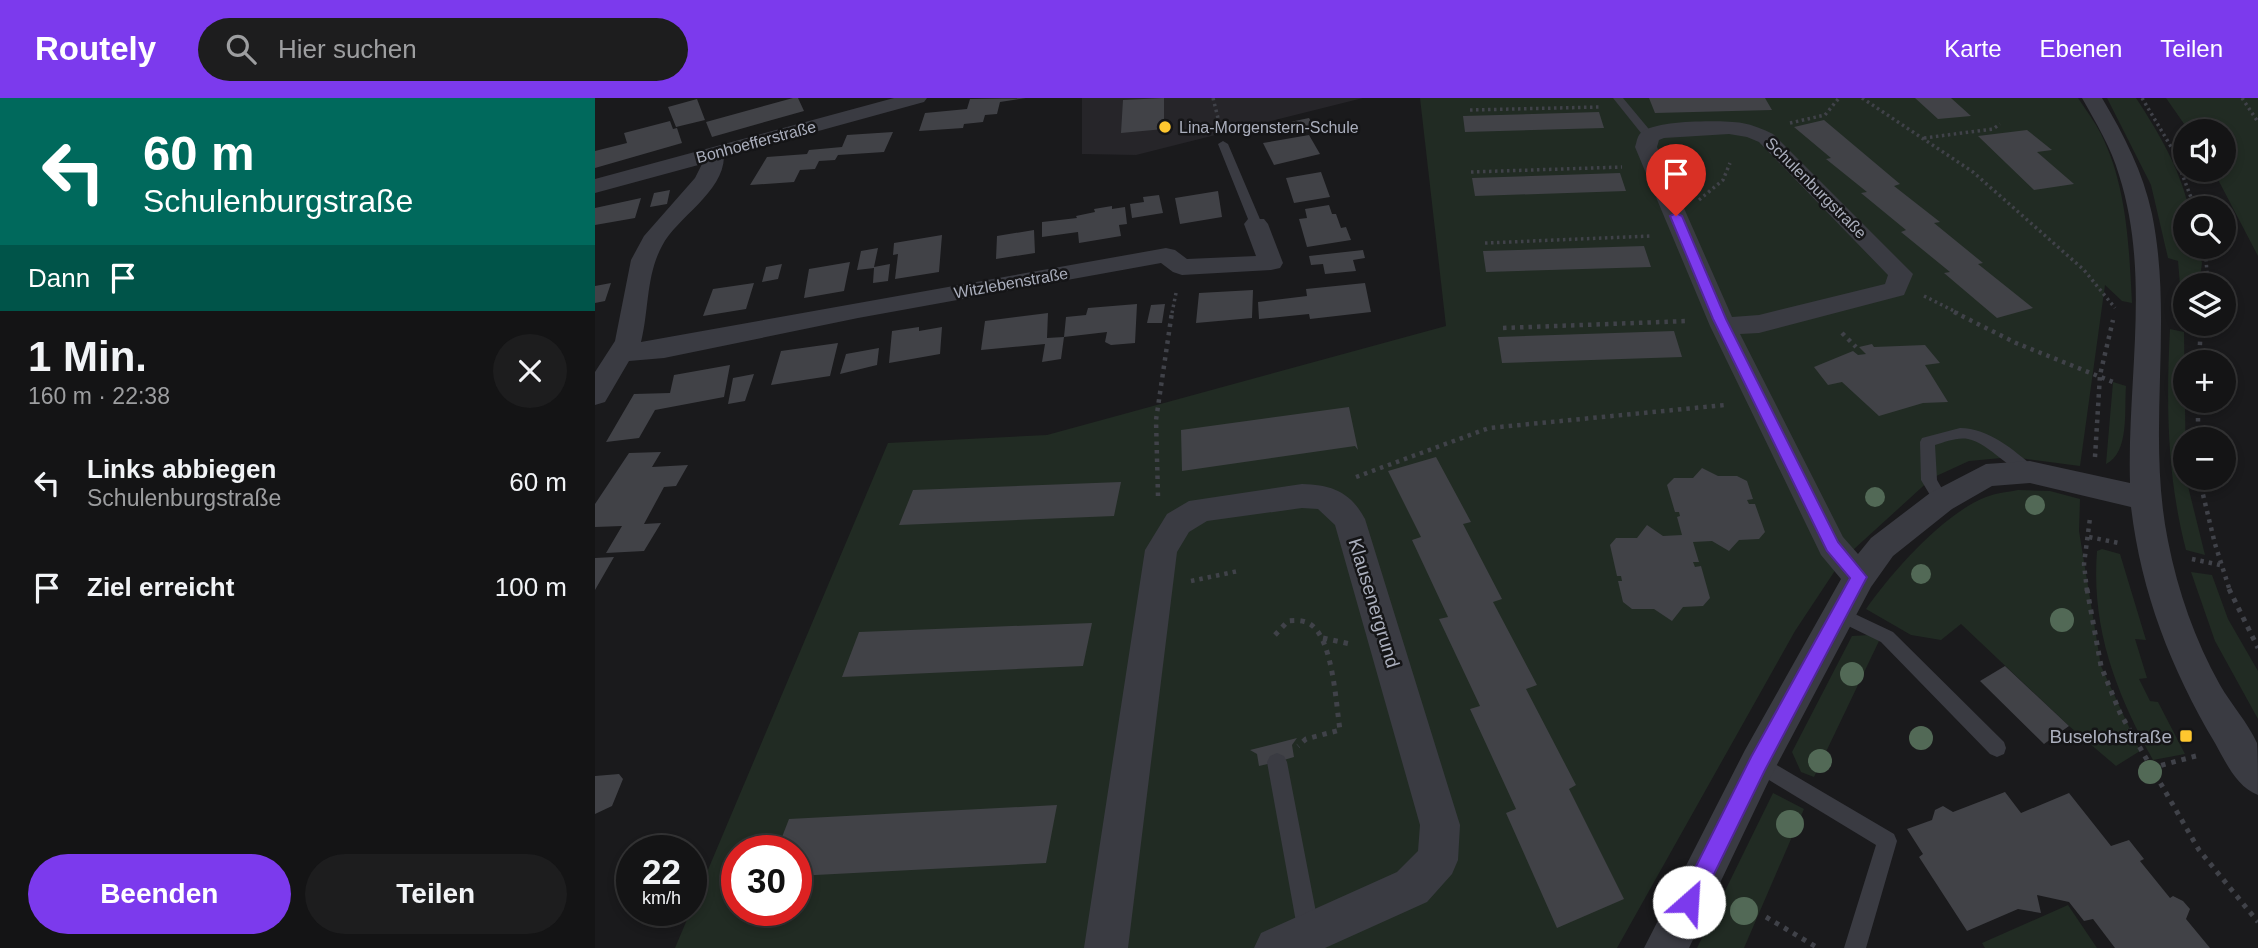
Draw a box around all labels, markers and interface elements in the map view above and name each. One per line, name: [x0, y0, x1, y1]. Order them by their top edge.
search box: [198, 18, 688, 81]
text: Routely: [35, 30, 156, 67]
icon: search: [222, 30, 260, 68]
text: Hier suchen: [278, 34, 417, 64]
text: Karte: [1944, 35, 2002, 62]
text: Ebenen: [2040, 35, 2122, 62]
text: Teilen: [2160, 35, 2223, 62]
street label: Bonhoefferstraße: [694, 118, 818, 166]
marker: Lina-Morgenstern-Schule: [1157, 119, 1173, 135]
place label: Lina-Morgenstern-Schule: [1179, 119, 1359, 136]
map controls: [2173, 119, 2236, 490]
button: sound: [2173, 119, 2236, 182]
icon: left: [28, 126, 119, 217]
text: 60 m: [143, 126, 255, 180]
street label: Schulenburgstraße: [1762, 134, 1870, 242]
pin: [1646, 144, 1706, 216]
icon: arrive: [1657, 155, 1695, 193]
text: Schulenburgstraße: [143, 183, 413, 219]
button: search: [2173, 196, 2236, 259]
icon: arrive: [104, 259, 142, 297]
text: Dann: [28, 263, 90, 293]
street label: Witzlebenstraße: [953, 265, 1069, 301]
button: layers: [2173, 273, 2236, 336]
text: 1 Min.: [28, 333, 147, 380]
button: close: [493, 334, 567, 408]
button: +: [2173, 350, 2236, 413]
text: 160 m · 22:38: [28, 383, 170, 409]
button: −: [2173, 427, 2236, 490]
text: Links abbiegen: [87, 454, 276, 484]
icon: left: [28, 464, 66, 502]
text: 60 m: [509, 467, 567, 497]
text: Schulenburgstraße: [87, 485, 281, 511]
street label: Klausenergrund: [1344, 536, 1404, 670]
icon: arrive: [28, 569, 66, 607]
text: Ziel erreicht: [87, 572, 234, 602]
text: 100 m: [495, 572, 567, 602]
place label: Buselohstraße: [2049, 726, 2172, 747]
marker: Buselohstraße: [2178, 728, 2194, 744]
speed limit sign: 30: [721, 835, 812, 926]
text: 22: [642, 852, 681, 891]
button: Beenden: [28, 854, 291, 934]
button: Teilen: [305, 854, 567, 934]
position arrow: [1652, 865, 1726, 939]
text: km/h: [642, 888, 681, 908]

